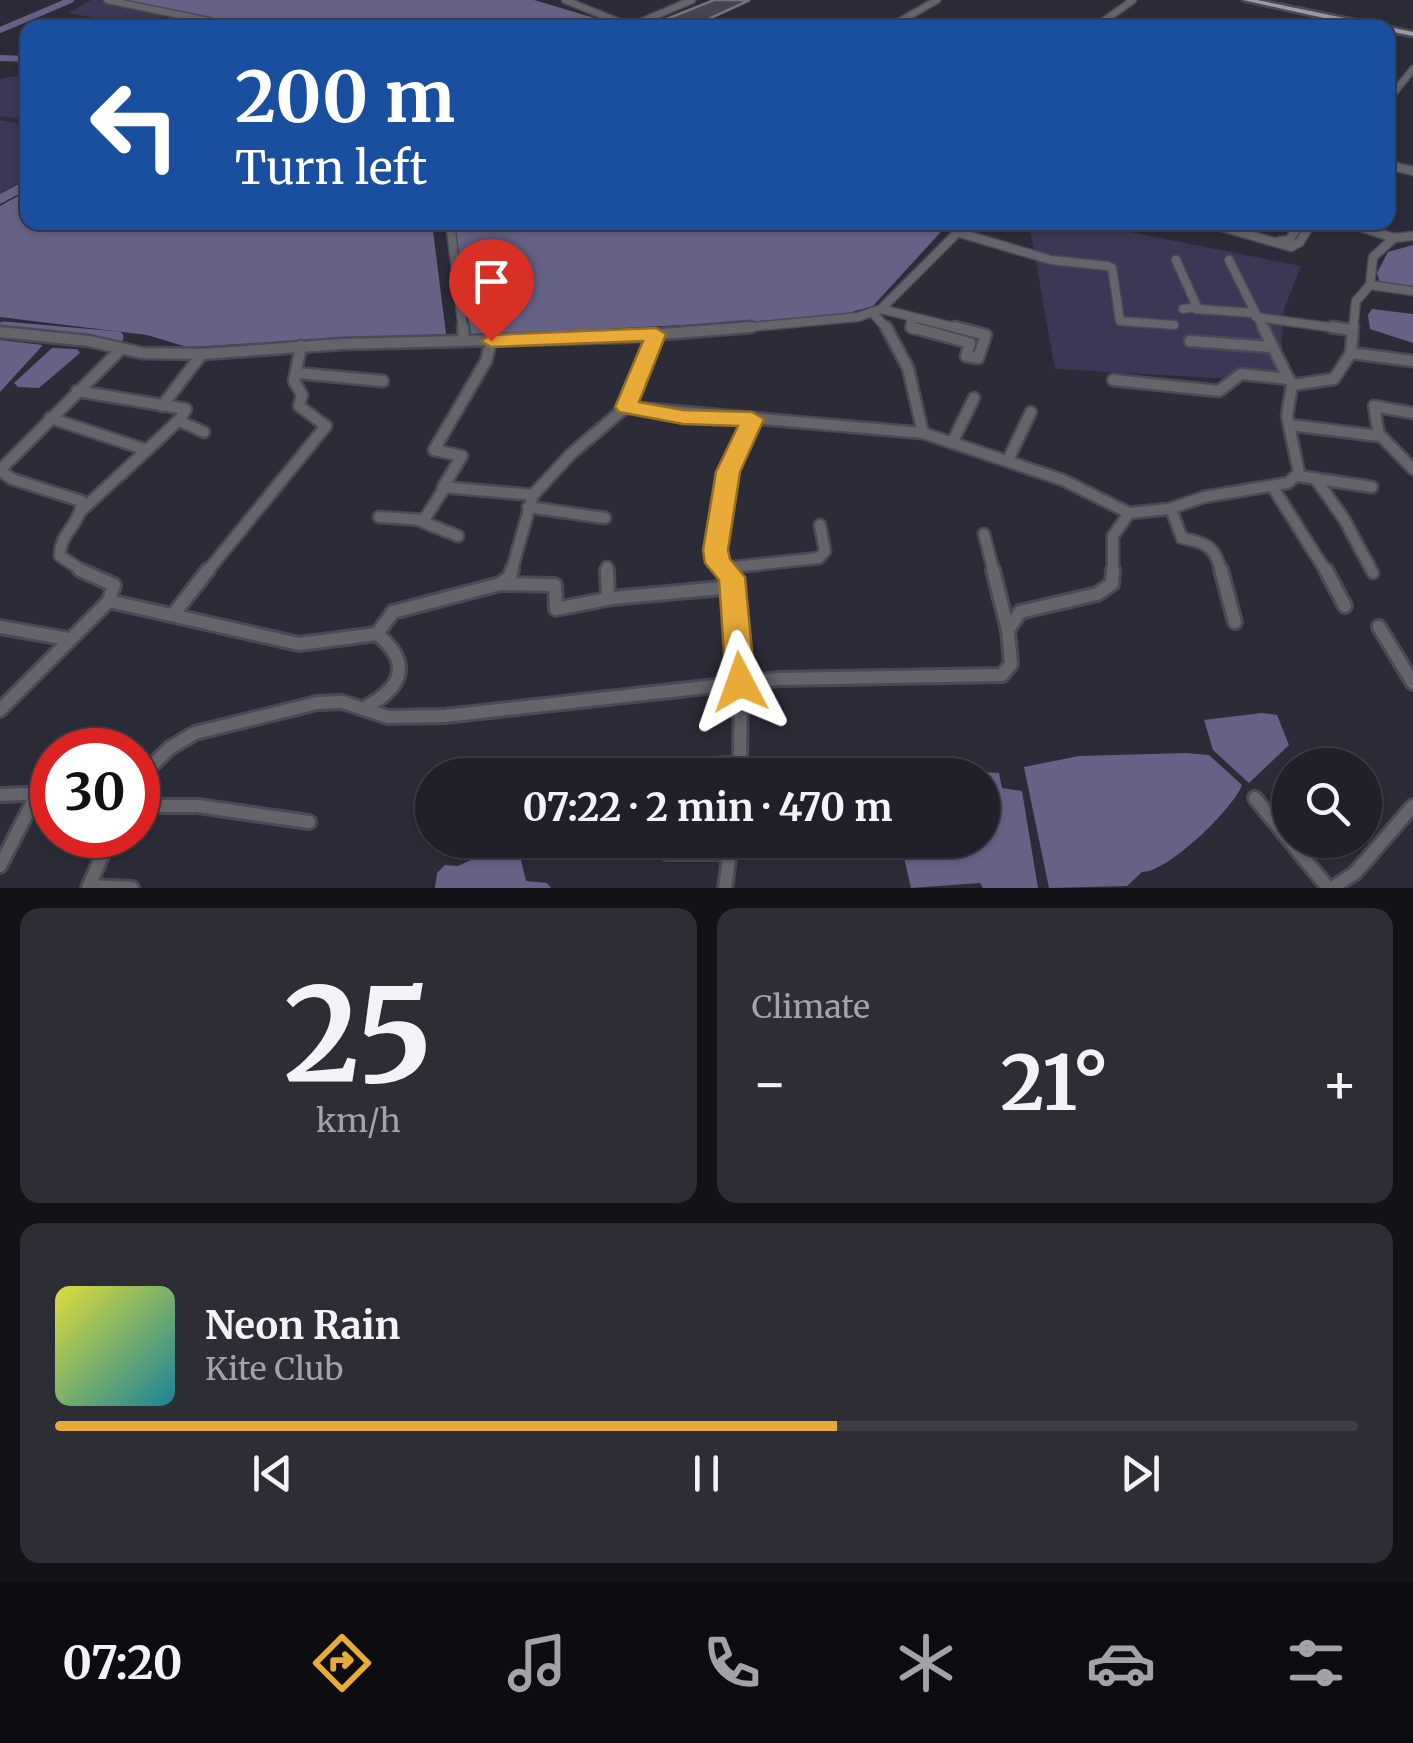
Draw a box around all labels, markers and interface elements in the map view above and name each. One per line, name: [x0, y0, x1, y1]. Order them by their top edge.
text: 200 m: [235, 53, 455, 141]
icon: left: [70, 60, 200, 190]
text: Turn left: [235, 140, 427, 196]
pin: [449, 239, 534, 342]
icon: arrive: [464, 254, 519, 309]
position arrow: [688, 630, 792, 734]
speed limit sign: 30: [30, 728, 160, 858]
map controls: [1272, 748, 1382, 858]
button: search: [1272, 748, 1382, 858]
text: 07:22 · 2 min · 470 m: [523, 784, 893, 831]
text: 25: [284, 954, 433, 1117]
text: Climate: [752, 987, 870, 1027]
text: 21°: [1001, 1036, 1109, 1130]
text: −: [752, 1049, 788, 1118]
text: +: [1321, 1049, 1358, 1118]
text: km/h: [316, 1101, 401, 1141]
text: Neon Rain: [205, 1302, 400, 1349]
text: Kite Club: [205, 1349, 343, 1389]
icon: previous: [245, 1446, 300, 1501]
icon: pause: [679, 1446, 734, 1501]
icon: next: [1113, 1446, 1168, 1501]
icon: directions: [307, 1628, 377, 1698]
icon: music: [502, 1628, 572, 1698]
icon: phone: [697, 1628, 767, 1698]
icon: climate: [891, 1628, 961, 1698]
icon: car: [1086, 1628, 1156, 1698]
icon: filters: [1281, 1628, 1351, 1698]
text: 07:20: [62, 1635, 183, 1691]

